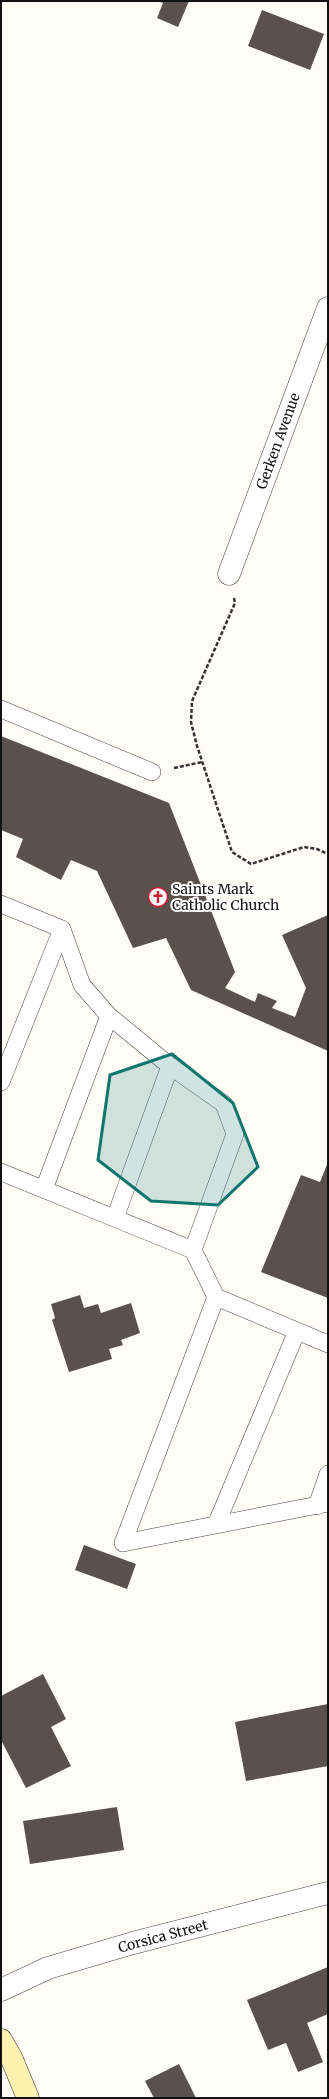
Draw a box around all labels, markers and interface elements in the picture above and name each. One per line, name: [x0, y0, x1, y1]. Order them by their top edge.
street label: Gerken Avenue: [252, 390, 304, 492]
place label: Saints Mark Catholic Church: [172, 880, 279, 914]
church icon: Saints Mark Catholic Church: [147, 886, 169, 908]
street label: Corsica Street: [116, 1915, 210, 1957]

